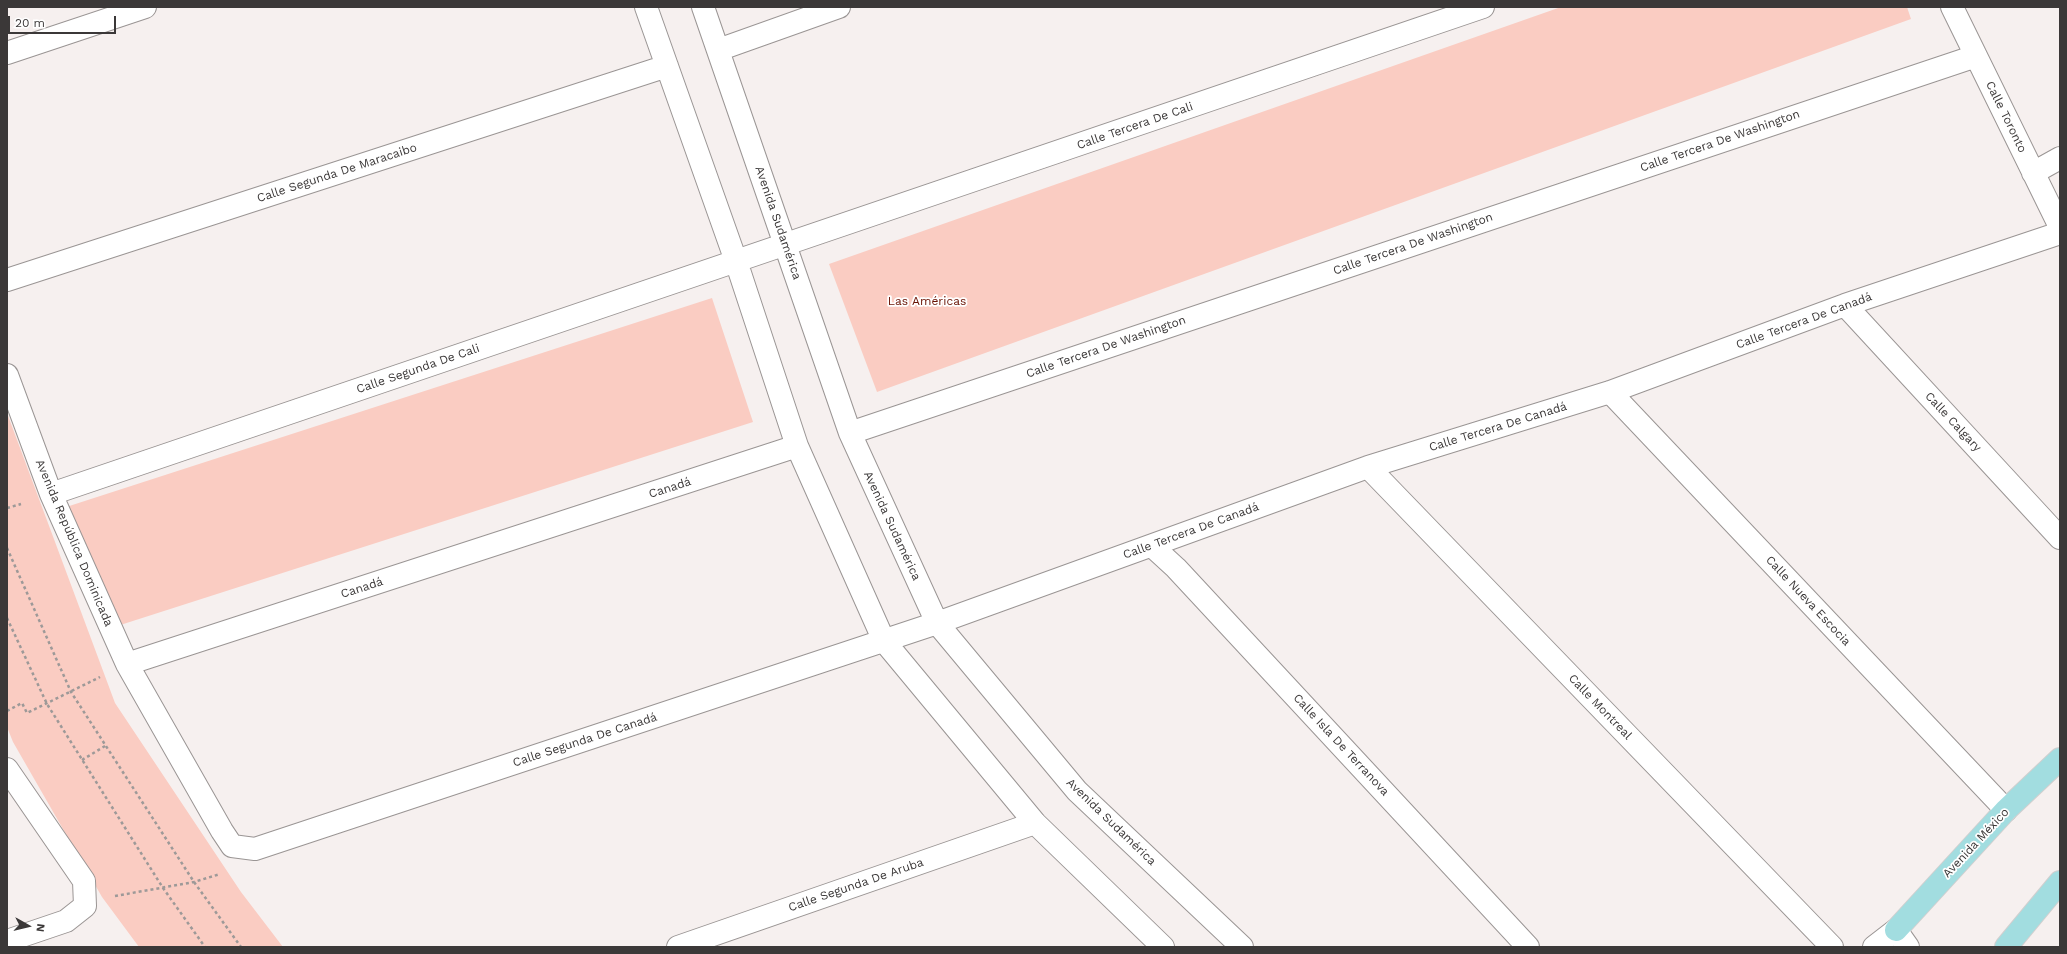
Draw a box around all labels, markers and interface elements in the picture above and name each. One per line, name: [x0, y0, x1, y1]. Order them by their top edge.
scale bar: [10, 8, 118, 34]
text: 20 m: [15, 16, 45, 30]
street label: Calle Toronto: [1982, 79, 2030, 155]
street label: Calle Tercera De Cali: [1075, 99, 1195, 153]
street label: Calle Tercera De Washington: [1638, 107, 1802, 175]
street label: Calle Segunda De Maracaibo: [255, 140, 419, 206]
street label: Avenida Sudamérica: [752, 164, 804, 282]
street label: Calle Tercera De Washington: [1331, 210, 1495, 278]
street label: Calle Tercera De Canadá: [1734, 290, 1874, 352]
park label: Las Américas: [888, 294, 966, 308]
street label: Calle Tercera De Washington: [1024, 313, 1188, 381]
street label: Calle Segunda De Cali: [355, 341, 481, 397]
street label: Calle Calgary: [1922, 389, 1984, 455]
street label: Calle Tercera De Canadá: [1427, 399, 1569, 455]
street label: Avenida República Dominicada: [32, 457, 116, 629]
street label: Avenida Sudamérica: [860, 469, 924, 583]
street label: Canadá: [647, 474, 693, 502]
street label: Calle Tercera De Canadá: [1121, 500, 1261, 562]
street label: Calle Nueva Escocia: [1763, 553, 1853, 649]
street label: Canadá: [339, 574, 385, 602]
street label: Calle Montreal: [1565, 671, 1635, 743]
street label: Calle Isla De Terranova: [1290, 691, 1392, 799]
street label: Calle Segunda De Canadá: [511, 710, 659, 770]
street label: Avenida Sudamérica: [1063, 775, 1159, 869]
street label: Avenida México: [1940, 805, 2012, 881]
street label: Calle Segunda De Aruba: [787, 855, 925, 915]
north arrow: [8, 906, 48, 946]
text: N: [33, 923, 47, 933]

